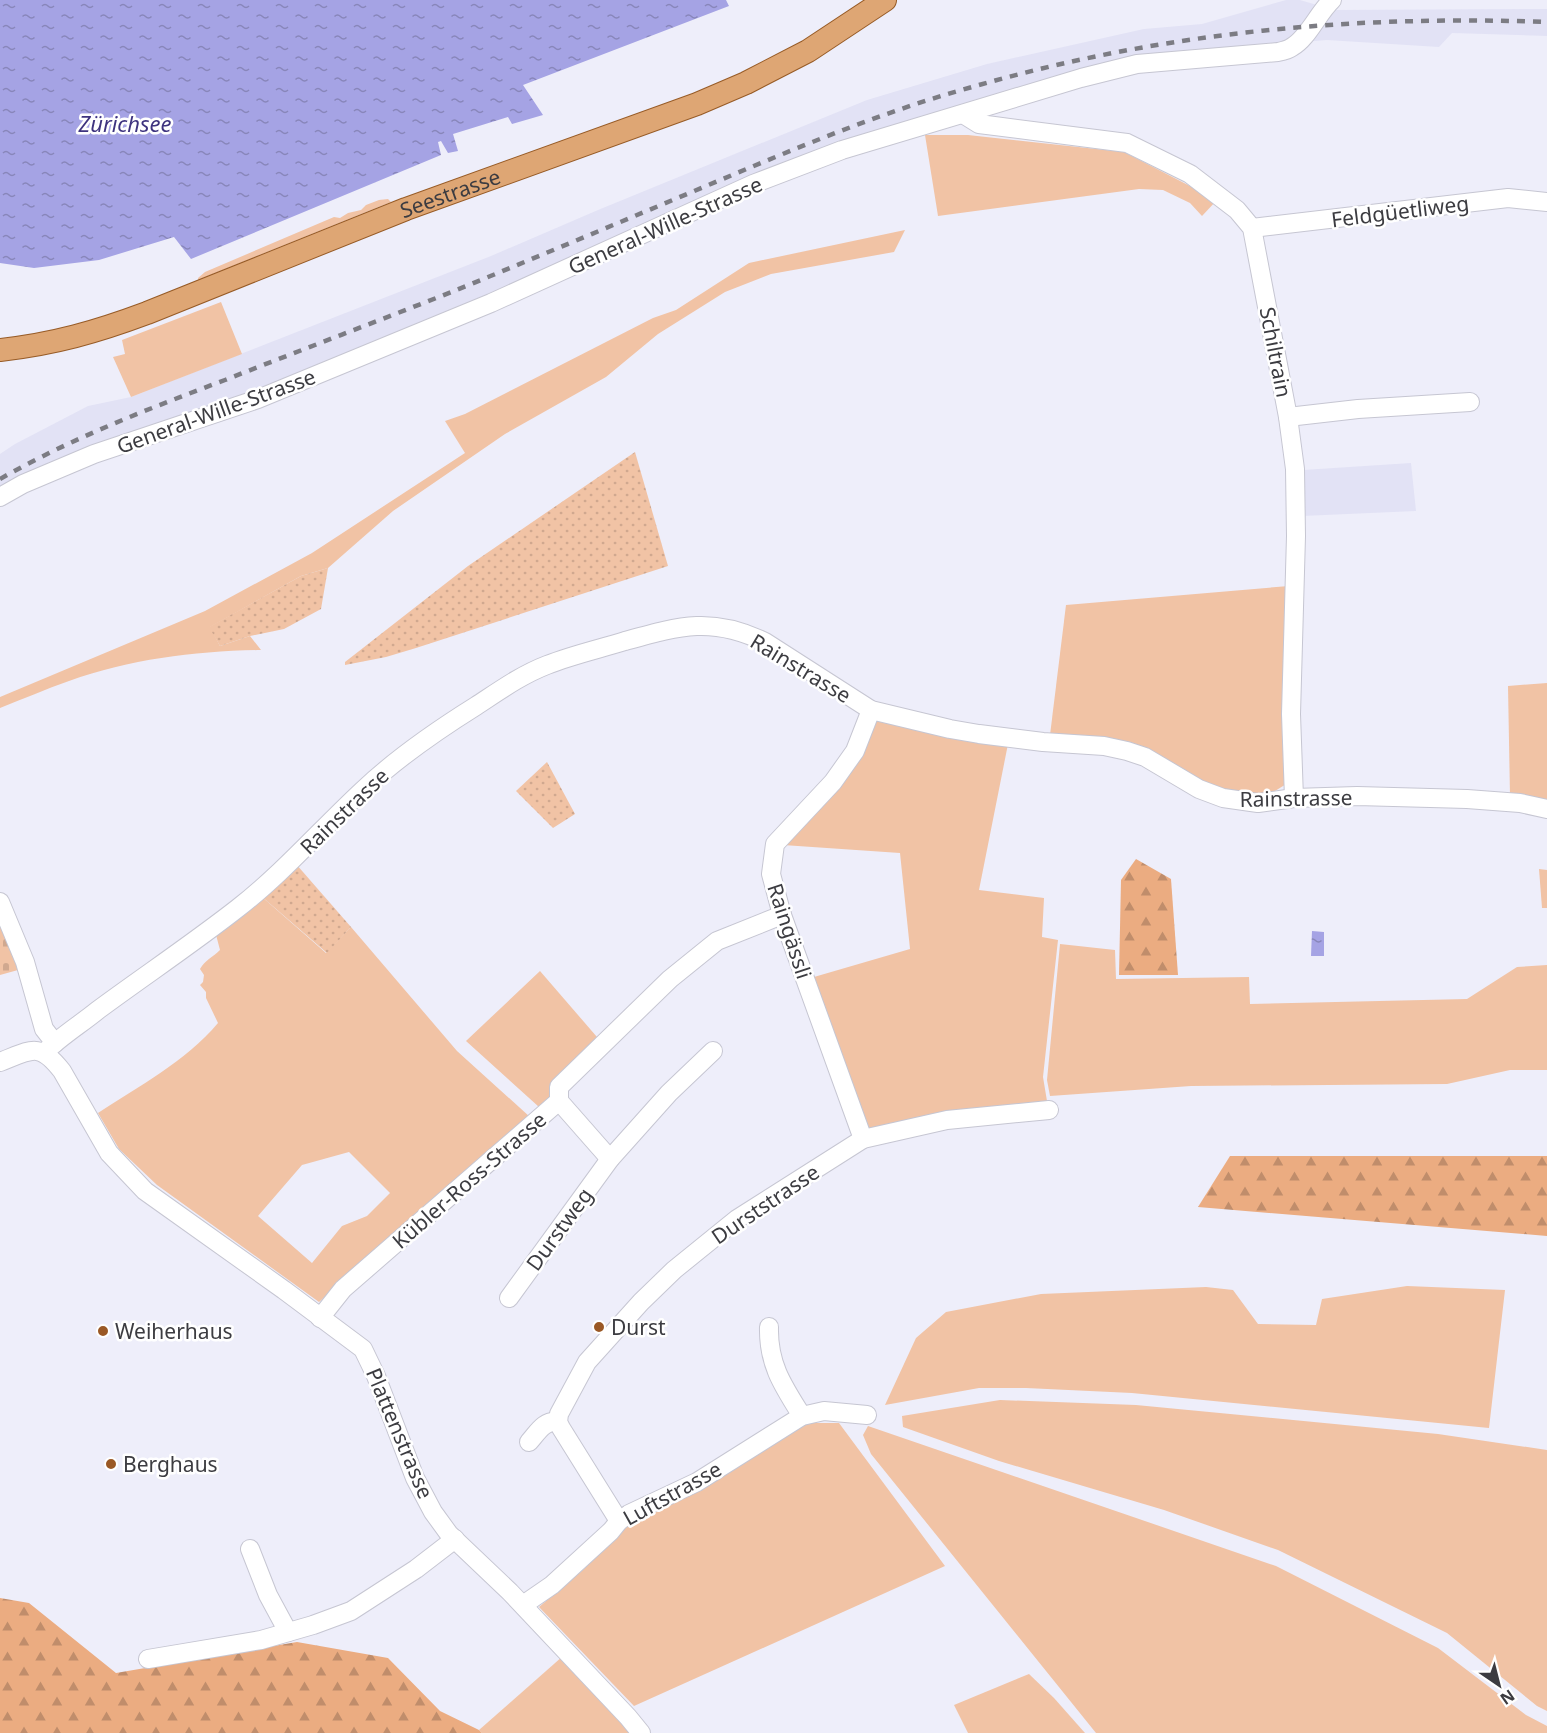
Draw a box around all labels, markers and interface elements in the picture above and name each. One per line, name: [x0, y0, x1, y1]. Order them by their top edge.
water label: Zürichsee: [77, 108, 172, 138]
street label: Seestrasse: [396, 162, 504, 224]
street label: General-Wille-Strasse: [564, 170, 766, 280]
street label: Feldgüetliweg: [1330, 189, 1470, 233]
street label: Schiltrain: [1254, 304, 1298, 400]
street label: General-Wille-Strasse: [113, 362, 319, 460]
street label: Rainstrasse: [745, 627, 857, 709]
street label: Rainstrasse: [294, 762, 394, 860]
street label: Rainstrasse: [1239, 783, 1353, 813]
street label: Raingässli: [761, 880, 819, 982]
street label: Kübler-Ross-Strasse: [386, 1105, 552, 1255]
street label: Durststrasse: [706, 1158, 824, 1250]
street label: Durstweg: [519, 1182, 599, 1276]
place label: Durst: [611, 1313, 666, 1341]
place label: Weiherhaus: [115, 1317, 233, 1345]
marker: Durst: [592, 1320, 606, 1334]
marker: Weiherhaus: [96, 1324, 110, 1338]
street label: Plattenstrasse: [360, 1363, 440, 1503]
place label: Berghaus: [123, 1450, 218, 1478]
street label: Luftstrasse: [618, 1454, 726, 1532]
marker: Berghaus: [104, 1457, 118, 1471]
north arrow: [1469, 1655, 1529, 1715]
text: N: [1496, 1685, 1519, 1710]

